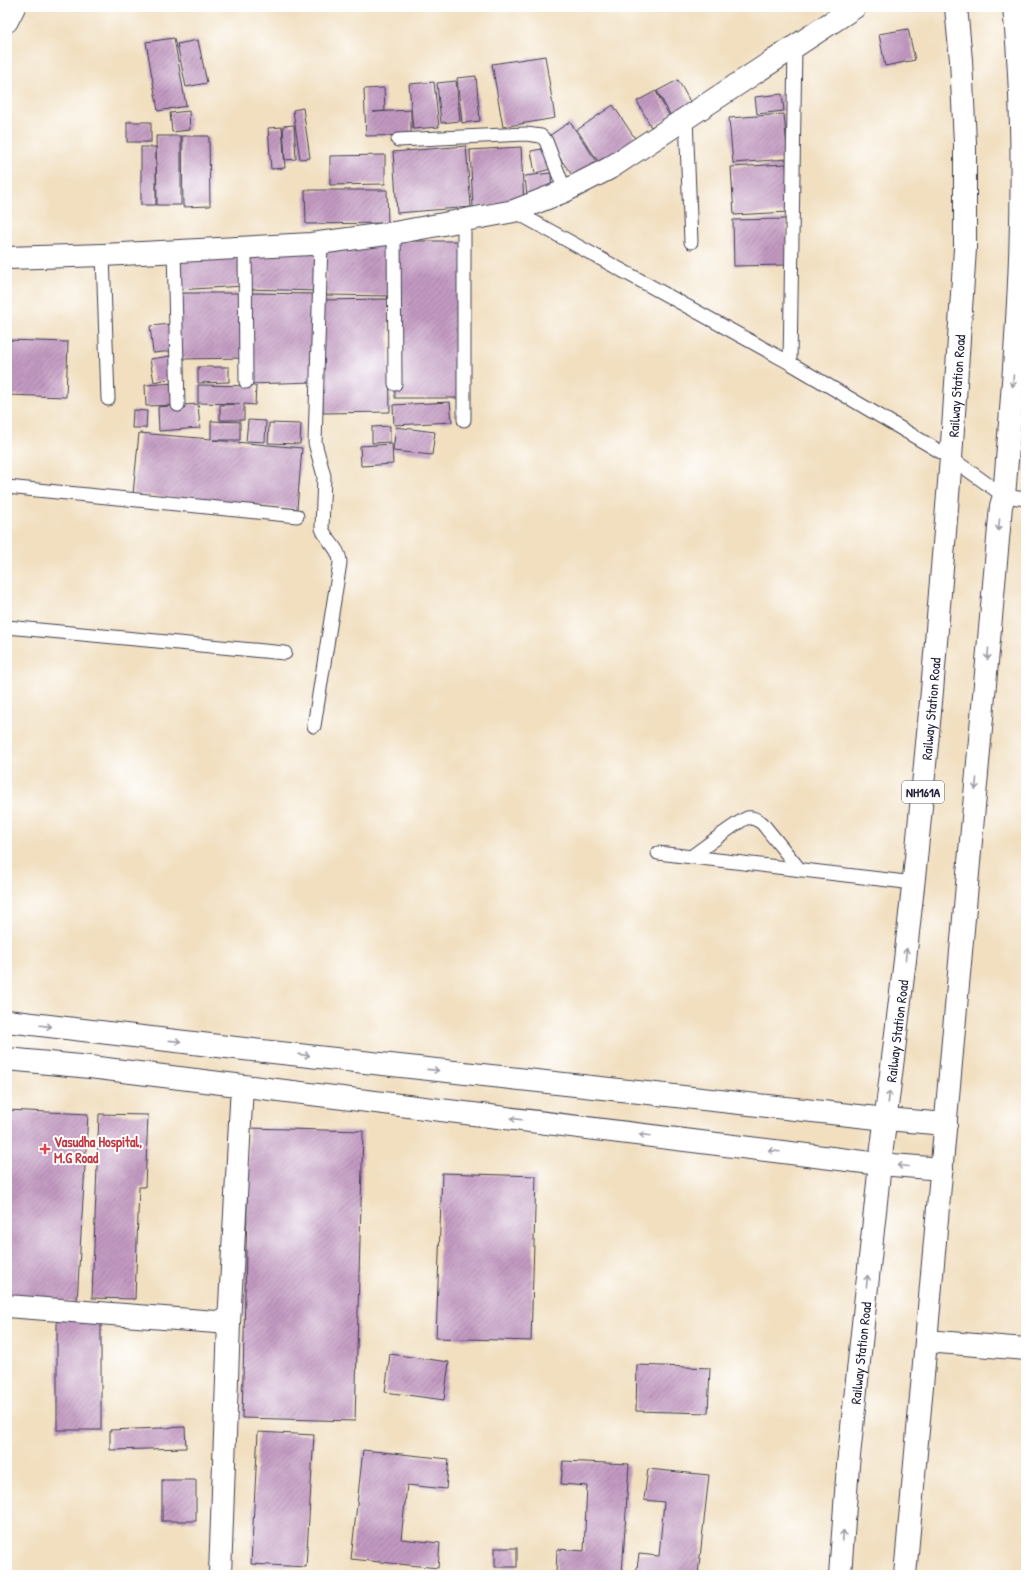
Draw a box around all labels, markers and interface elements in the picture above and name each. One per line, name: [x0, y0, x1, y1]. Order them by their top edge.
street label: Railway Station Road: [943, 333, 969, 438]
one-way arrow: [1009, 374, 1016, 387]
one-way arrow: [996, 518, 1003, 531]
one-way arrow: [984, 647, 991, 660]
street label: Railway Station Road: [916, 656, 944, 761]
one-way arrow: [973, 777, 980, 790]
road number: NH161A: [902, 781, 944, 803]
one-way arrow: [902, 948, 910, 961]
street label: Railway Station Road: [881, 978, 912, 1083]
one-way arrow: [39, 1022, 52, 1030]
one-way arrow: [168, 1037, 181, 1045]
one-way arrow: [297, 1052, 310, 1059]
one-way arrow: [426, 1066, 439, 1073]
one-way arrow: [885, 1091, 893, 1104]
one-way arrow: [510, 1115, 523, 1123]
one-way arrow: [639, 1131, 652, 1139]
place label: Vasudha Hospital, M.G Road: [54, 1132, 142, 1167]
marker: Vasudha Hospital, M.G Road: [39, 1143, 51, 1155]
one-way arrow: [768, 1147, 781, 1155]
one-way arrow: [897, 1162, 910, 1170]
one-way arrow: [863, 1275, 871, 1288]
street label: Railway Station Road: [845, 1300, 875, 1405]
one-way arrow: [839, 1530, 846, 1543]

